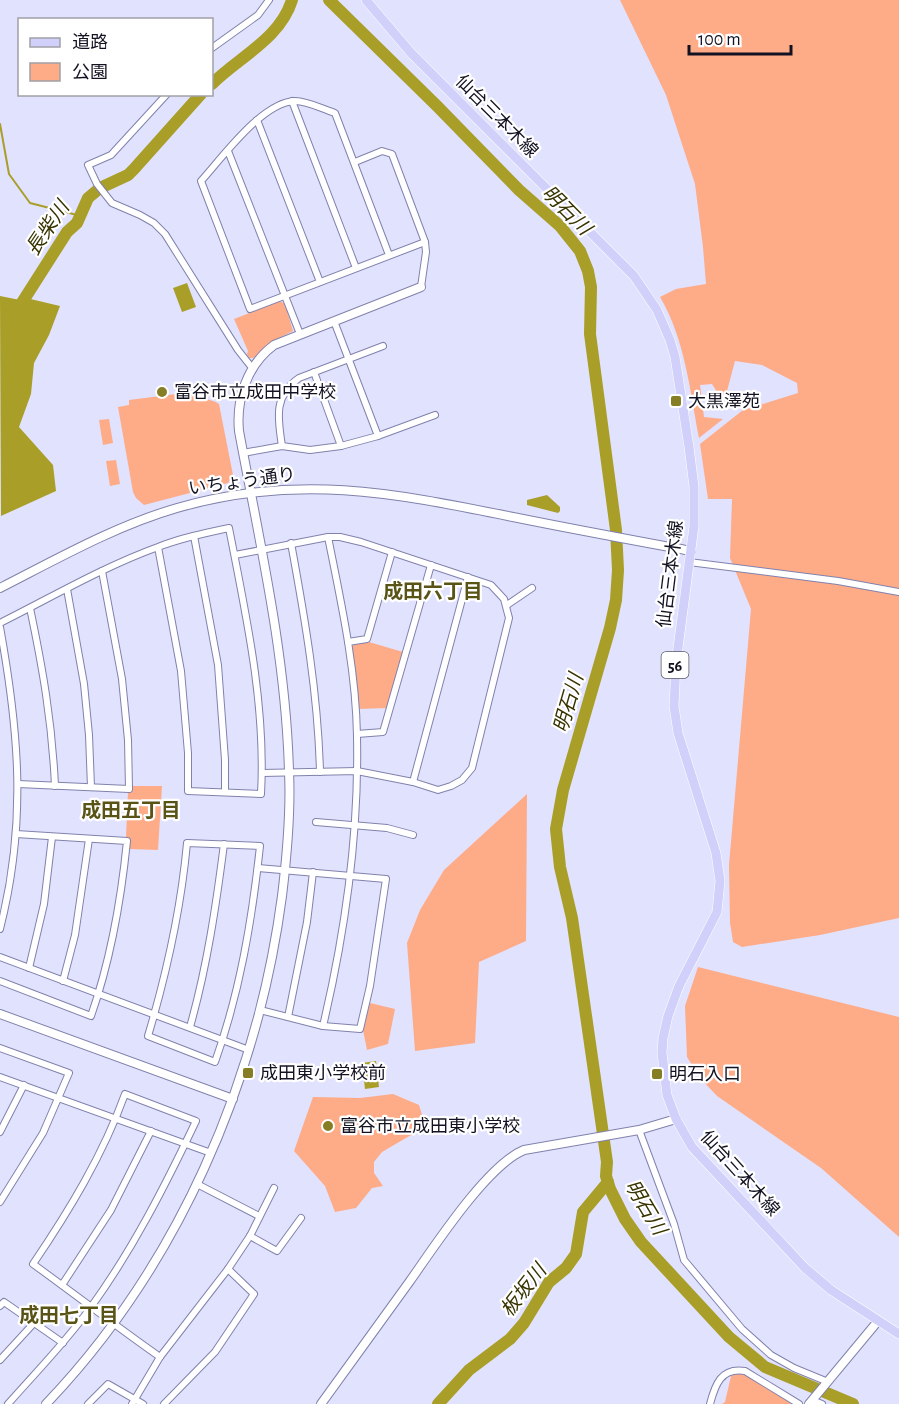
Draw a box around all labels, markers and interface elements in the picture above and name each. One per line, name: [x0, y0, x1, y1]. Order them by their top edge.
legend: [18, 18, 213, 96]
scale bar: [689, 18, 791, 56]
text: 100 m: [698, 31, 741, 49]
text: 道路: [72, 32, 108, 52]
text: 公園: [72, 63, 108, 82]
street label: 仙台三本木線: [452, 71, 542, 161]
water label: 明石川: [538, 182, 596, 240]
water label: 長柴川: [22, 196, 74, 259]
place label: 富谷市立成田中学校: [174, 382, 336, 402]
marker: 富谷市立成田中学校: [155, 385, 169, 399]
place label: 大黒澤苑: [688, 392, 760, 411]
marker: 大黒澤苑: [669, 394, 683, 408]
street label: いちょう通り: [187, 465, 297, 498]
street label: 仙台三本木線: [653, 519, 687, 629]
district label: 成田六丁目: [383, 580, 483, 602]
road number: 56: [662, 652, 688, 678]
water label: 明石川: [551, 670, 587, 735]
district label: 成田五丁目: [81, 799, 181, 821]
place label: 成田東小学校前: [260, 1063, 386, 1083]
marker: 成田東小学校前: [241, 1066, 255, 1080]
place label: 明石入口: [669, 1066, 741, 1084]
marker: 明石入口: [650, 1067, 664, 1081]
place label: 富谷市立成田東小学校: [340, 1116, 520, 1136]
marker: 富谷市立成田東小学校: [321, 1119, 335, 1133]
street label: 仙台三本木線: [696, 1126, 784, 1220]
water label: 明石川: [621, 1177, 670, 1240]
water label: 板坂川: [497, 1259, 551, 1320]
district label: 成田七丁目: [19, 1304, 119, 1326]

